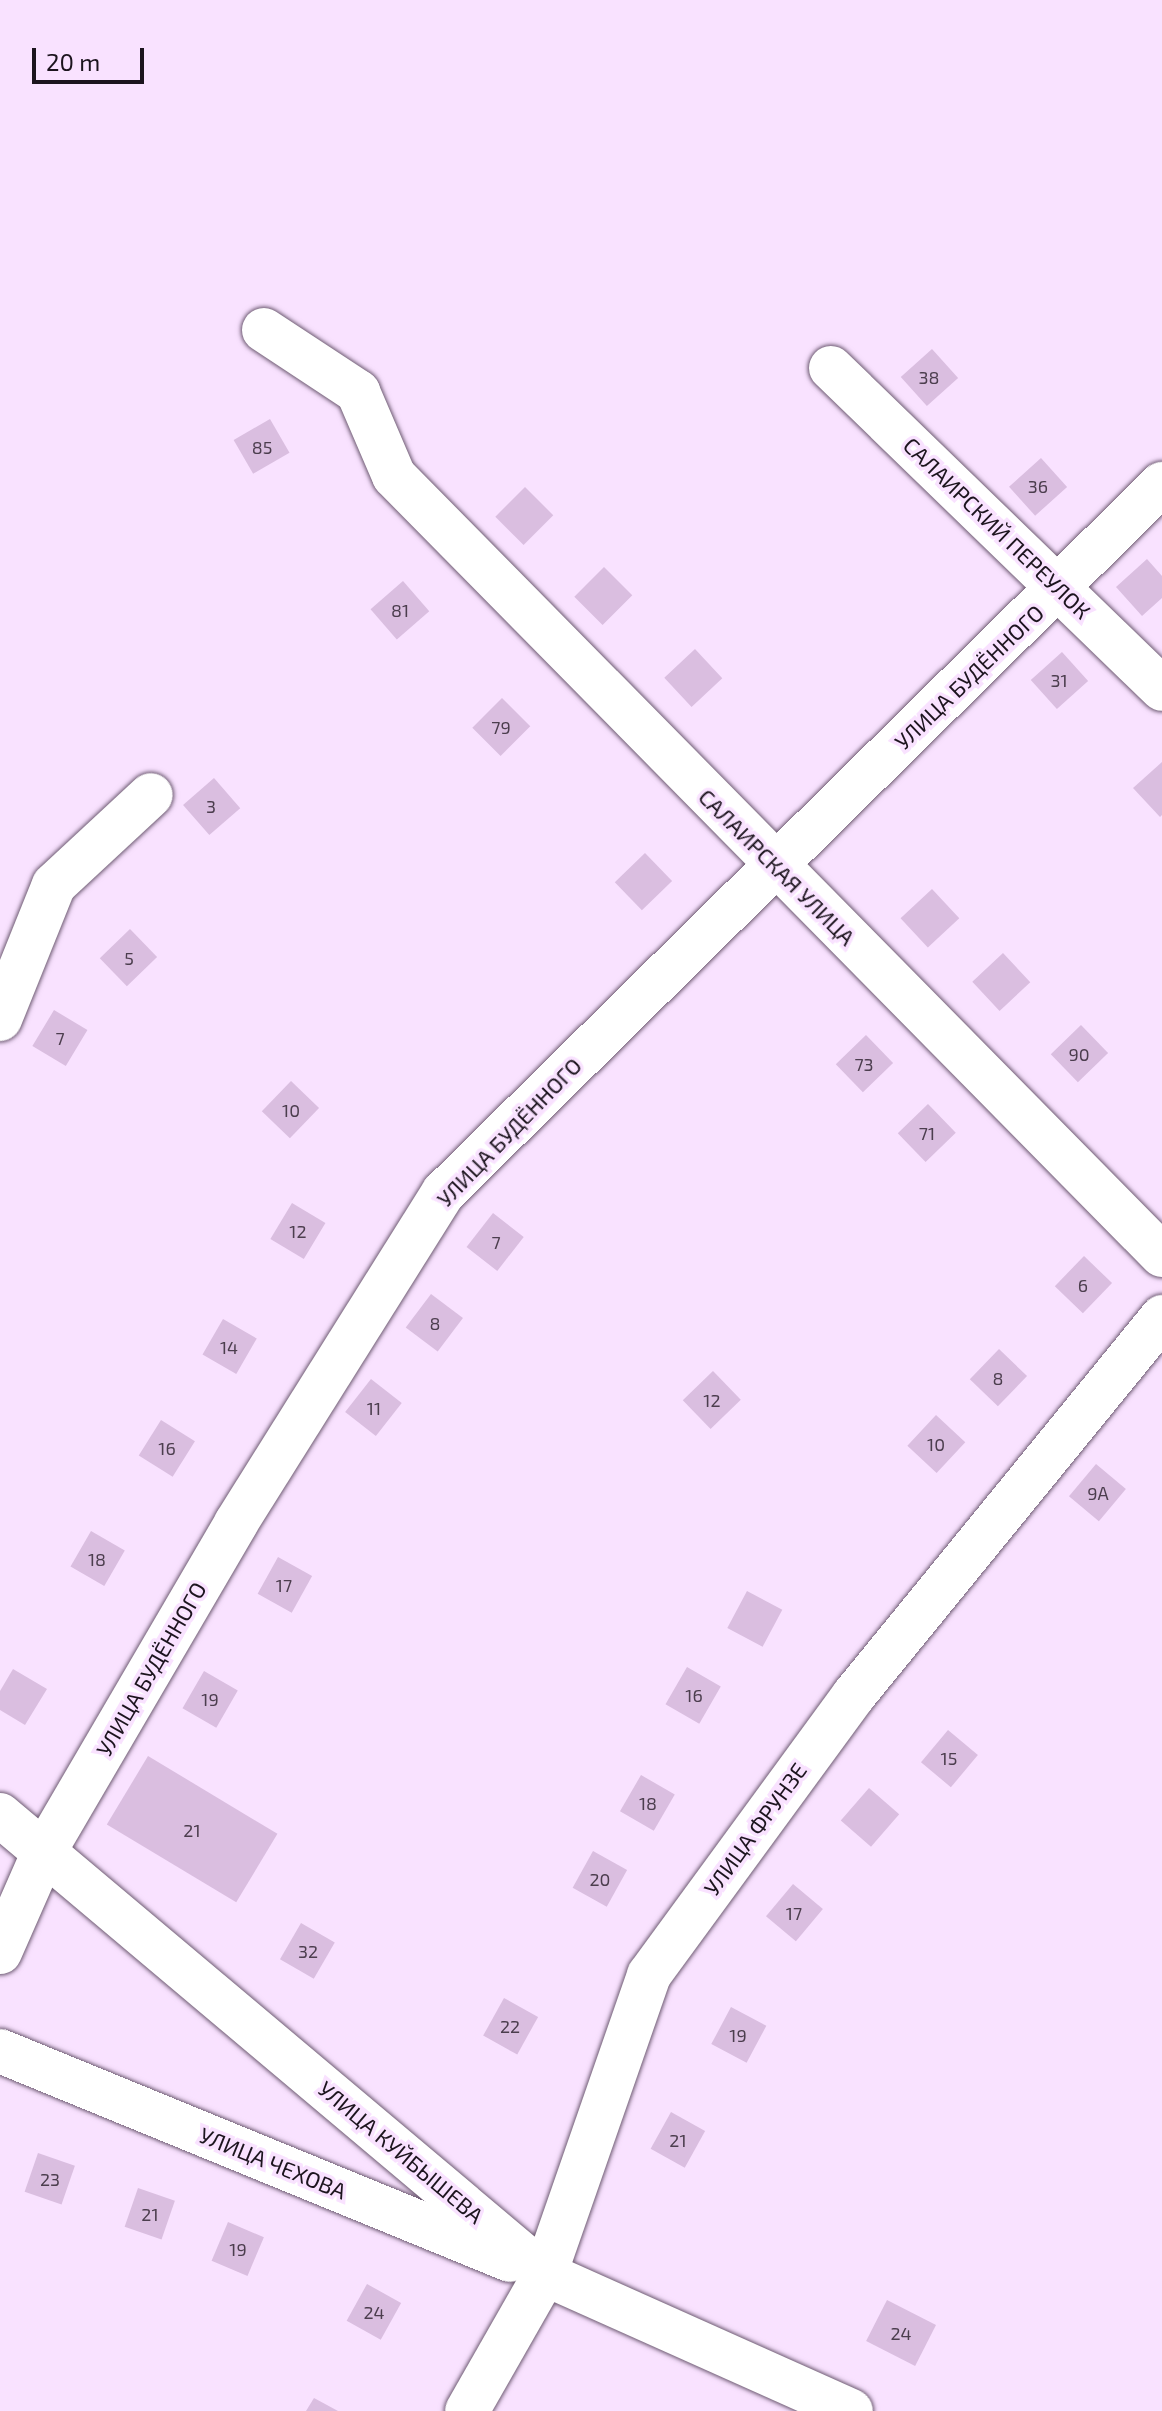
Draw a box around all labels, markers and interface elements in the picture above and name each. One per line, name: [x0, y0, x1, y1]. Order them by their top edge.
scale bar: [36, 32, 148, 82]
text: 20 m: [46, 47, 100, 76]
house number: 38: [919, 366, 939, 388]
street label: САЛАИРСКИЙ ПЕРЕУЛОК: [898, 432, 1096, 624]
house number: 85: [252, 436, 272, 458]
house number: 36: [1028, 475, 1048, 497]
house number: 81: [391, 599, 409, 621]
street label: УЛИЦА БУДЁННОГО: [889, 599, 1049, 755]
house number: 31: [1050, 669, 1068, 691]
house number: 79: [491, 716, 511, 738]
street label: САЛАИРСКАЯ УЛИЦА: [693, 783, 861, 951]
house number: 3: [206, 795, 216, 817]
house number: 5: [124, 947, 134, 969]
house number: 7: [55, 1027, 65, 1049]
house number: 90: [1068, 1043, 1090, 1065]
street label: УЛИЦА БУДЁННОГО: [431, 1052, 587, 1212]
house number: 73: [854, 1053, 874, 1075]
house number: 10: [282, 1099, 300, 1121]
house number: 71: [919, 1122, 935, 1144]
house number: 12: [289, 1220, 307, 1242]
house number: 7: [491, 1231, 501, 1253]
house number: 6: [1078, 1274, 1088, 1296]
house number: 8: [430, 1312, 440, 1334]
house number: 14: [220, 1336, 238, 1358]
house number: 8: [993, 1367, 1003, 1389]
house number: 12: [703, 1389, 721, 1411]
house number: 11: [367, 1397, 381, 1419]
house number: 10: [927, 1433, 945, 1455]
house number: 16: [158, 1437, 176, 1459]
house number: 9А: [1087, 1482, 1109, 1504]
house number: 18: [88, 1548, 106, 1570]
house number: 17: [276, 1574, 292, 1596]
street label: УЛИЦА БУДЁННОГО: [90, 1577, 212, 1761]
house number: 16: [685, 1684, 703, 1706]
house number: 19: [201, 1688, 219, 1710]
house number: 15: [941, 1747, 957, 1769]
street label: УЛИЦА ФРУНЗЕ: [698, 1758, 812, 1900]
house number: 18: [639, 1792, 657, 1814]
house number: 21: [183, 1819, 201, 1841]
house number: 20: [590, 1868, 610, 1890]
house number: 17: [786, 1902, 802, 1924]
house number: 32: [298, 1940, 318, 1962]
house number: 22: [500, 2015, 520, 2037]
house number: 19: [729, 2024, 747, 2046]
street label: УЛИЦА КУЙБЫШЕВА: [313, 2075, 489, 2229]
street label: УЛИЦА ЧЕХОВА: [196, 2122, 350, 2204]
house number: 21: [669, 2129, 687, 2151]
house number: 23: [40, 2168, 60, 2190]
house number: 21: [141, 2203, 159, 2225]
house number: 19: [229, 2238, 247, 2260]
house number: 24: [363, 2301, 385, 2323]
house number: 24: [890, 2322, 912, 2344]

